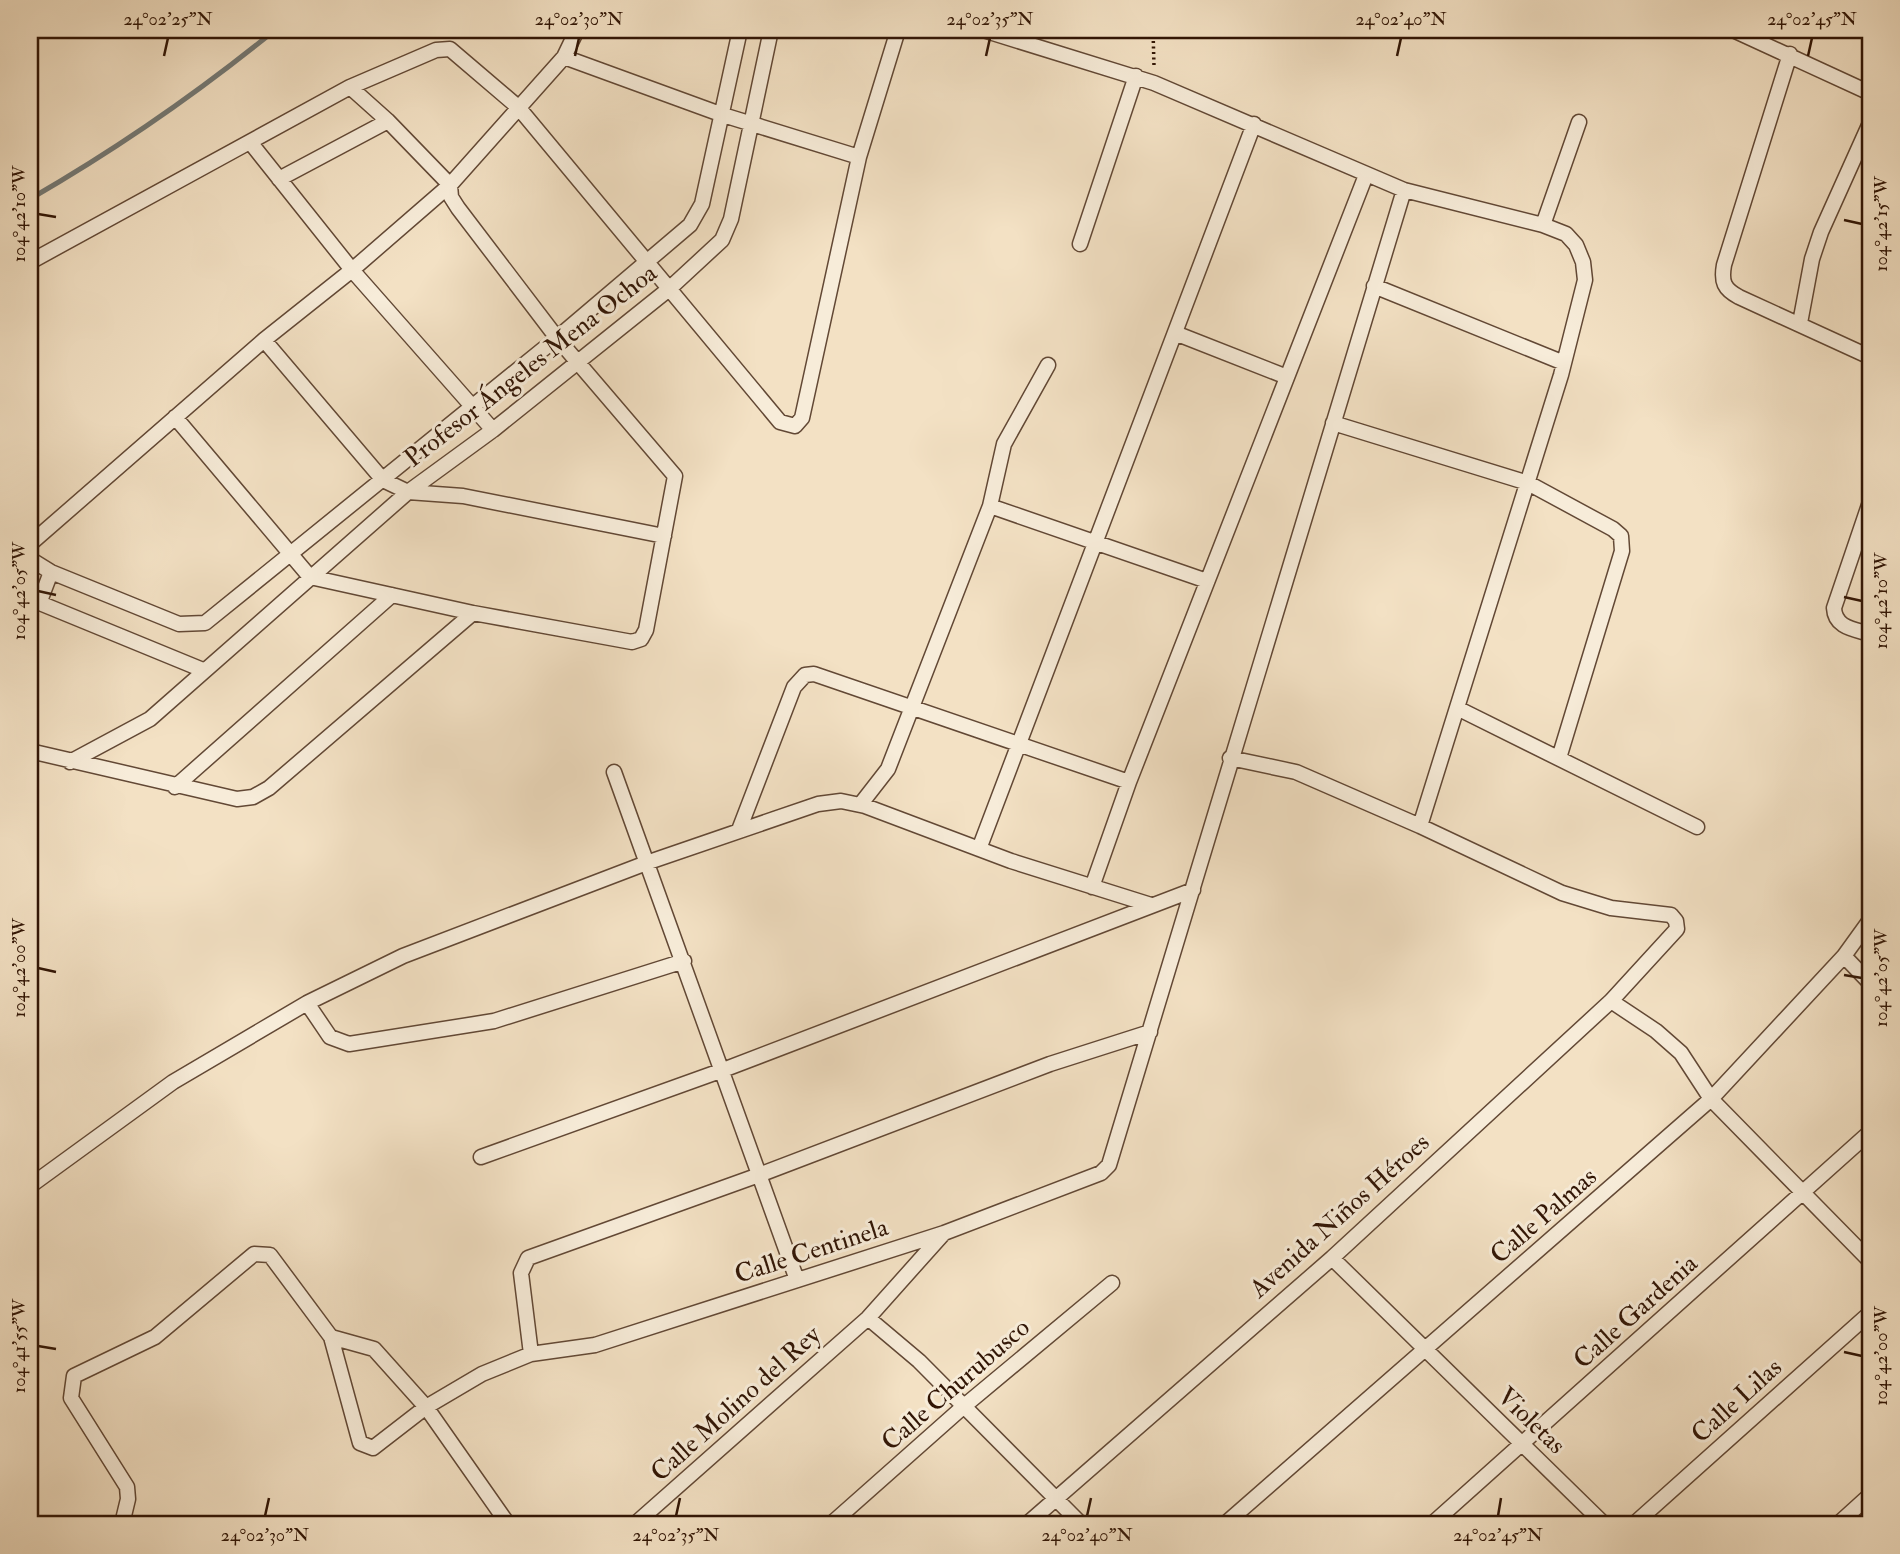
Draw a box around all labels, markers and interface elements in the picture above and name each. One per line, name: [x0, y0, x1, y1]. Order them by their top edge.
text: 24°02'25"N: [123, 8, 213, 31]
text: 24°02'30"N: [535, 8, 623, 31]
text: 24°02'35"N: [947, 8, 1033, 31]
text: 24°02'40"N: [1355, 8, 1447, 31]
text: 24°02'45"N: [1767, 8, 1857, 31]
text: 104°42'10"W: [8, 165, 31, 262]
text: 104°42'15"W: [1870, 176, 1893, 272]
street label: Profesor Ángeles Mena Ochoa: [397, 255, 664, 474]
text: 104°42'05"W: [8, 541, 31, 640]
text: 104°42'10"W: [1870, 552, 1893, 649]
text: 104°42'00"W: [8, 918, 31, 1018]
text: 104°42'05"W: [1870, 928, 1893, 1027]
street label: Avenida Niños Héroes: [1242, 1127, 1436, 1306]
street label: Calle Palmas: [1484, 1161, 1604, 1271]
street label: Calle Centinela: [731, 1211, 892, 1291]
street label: Calle Gardenia: [1567, 1247, 1705, 1376]
text: 104°41'55"W: [8, 1298, 31, 1393]
text: 104°42'00"W: [1870, 1306, 1893, 1406]
street label: Calle Churubusco: [875, 1312, 1036, 1458]
street label: Calle Molino del Rey: [644, 1319, 828, 1488]
street label: Calle Lilas: [1685, 1352, 1789, 1450]
street label: Violetas: [1490, 1380, 1572, 1461]
text: 24°02'30"N: [221, 1524, 309, 1547]
text: 24°02'35"N: [633, 1524, 719, 1547]
text: 24°02'40"N: [1041, 1524, 1133, 1547]
text: 24°02'45"N: [1453, 1524, 1543, 1547]

